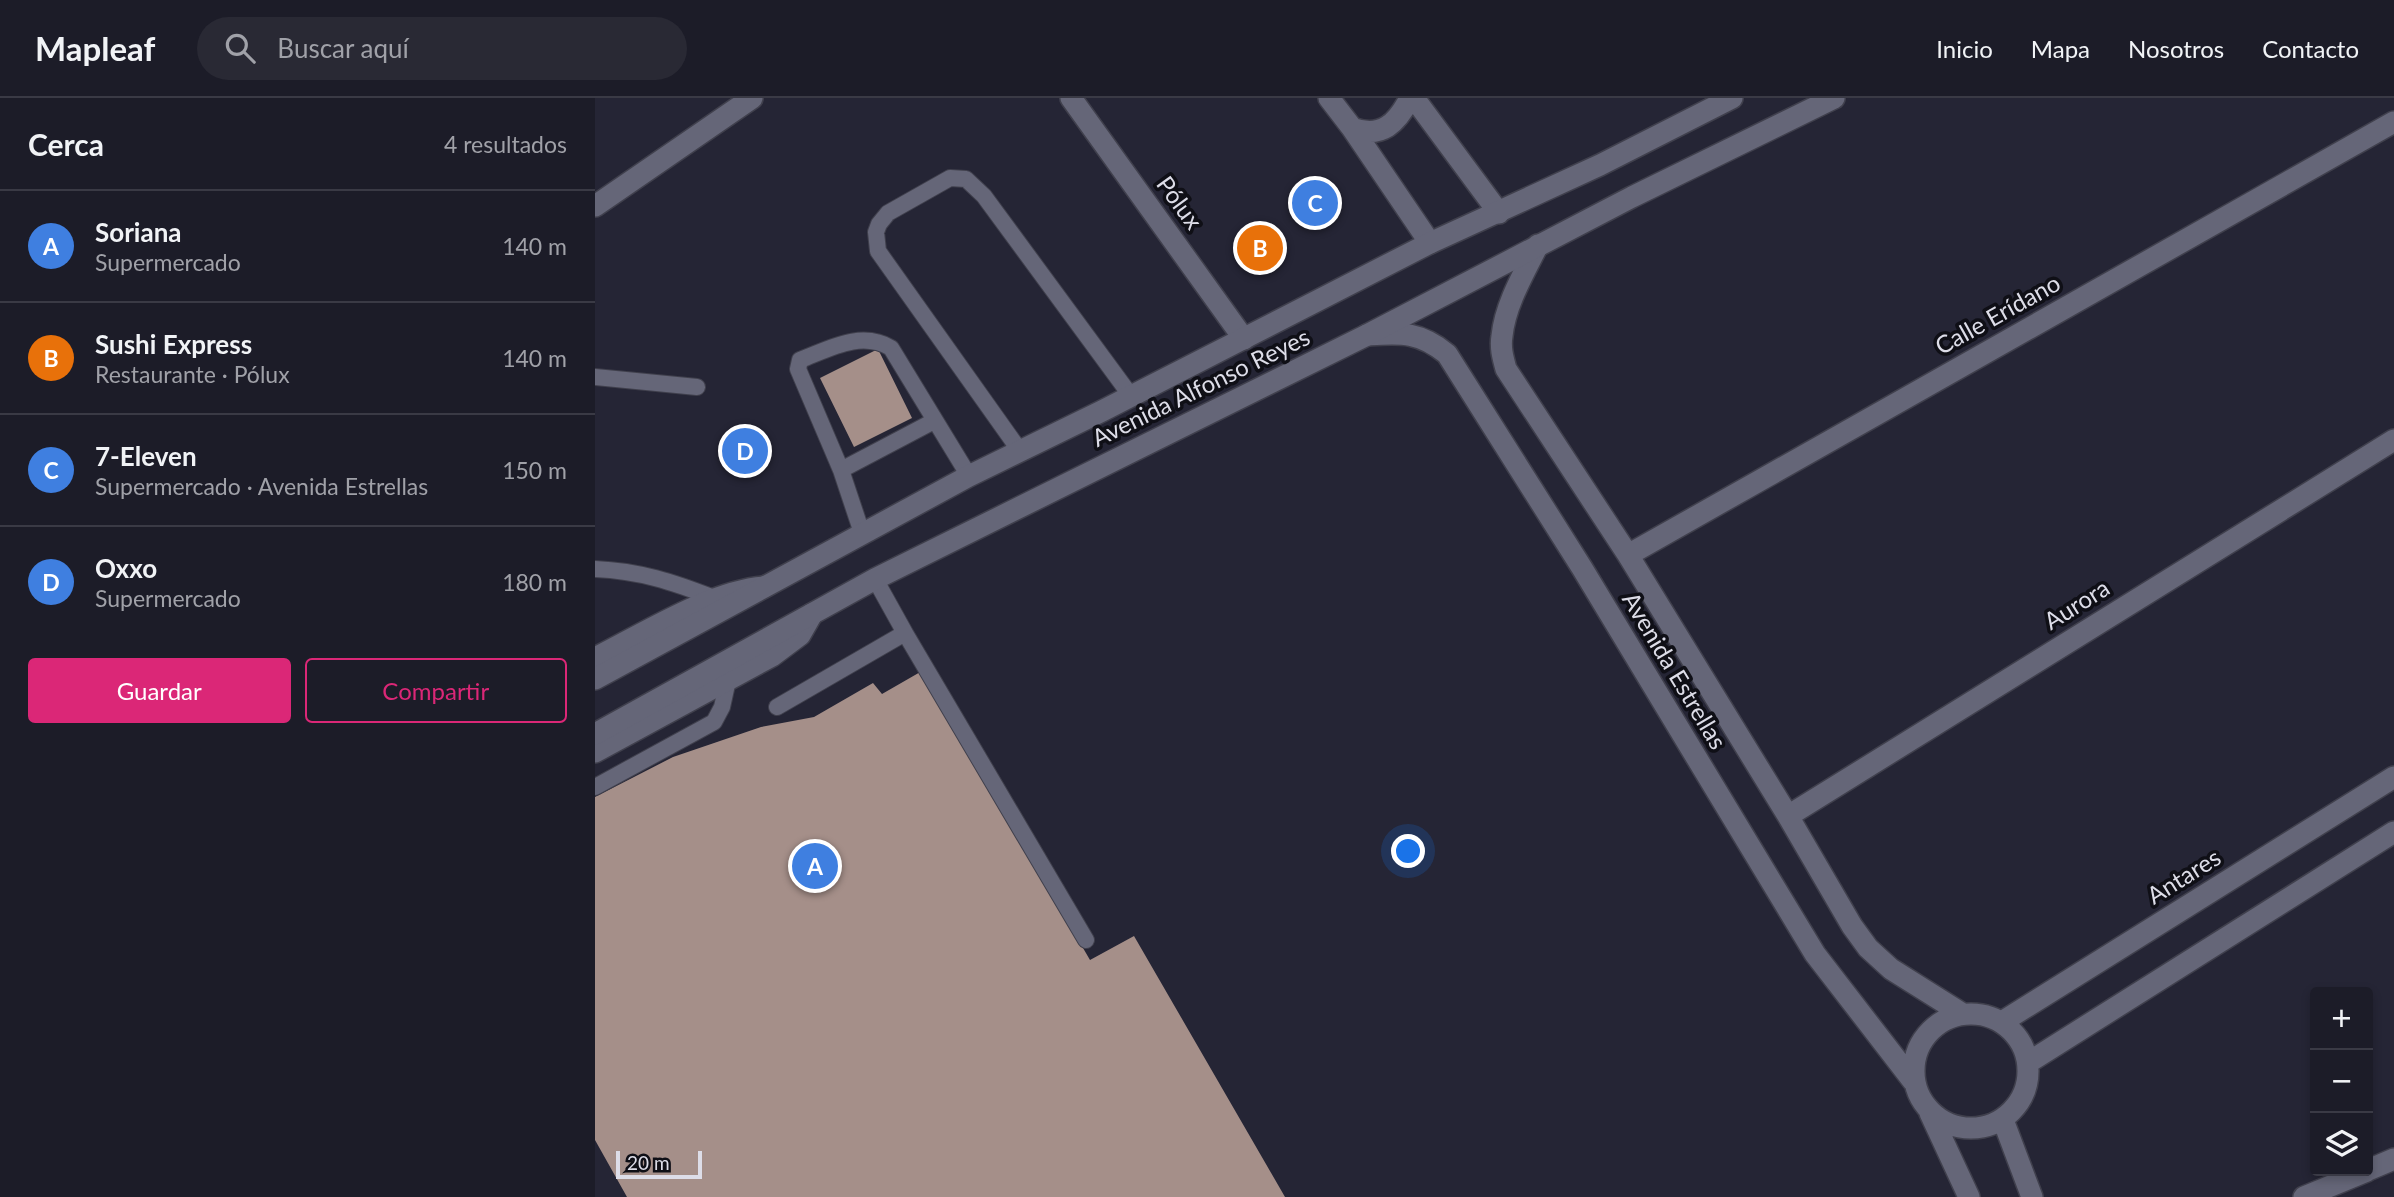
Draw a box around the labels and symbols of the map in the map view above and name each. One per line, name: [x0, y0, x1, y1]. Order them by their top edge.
street label: Pólux: [1151, 170, 1209, 234]
pin: C: [1292, 177, 1338, 229]
pin: B: [1237, 222, 1283, 274]
street label: Calle Erídano: [1930, 267, 2065, 360]
street label: Avenida Alfonso Reyes: [1087, 321, 1314, 452]
pin: D: [722, 425, 768, 477]
street label: Aurora: [2038, 572, 2114, 635]
street label: Avenida Estrellas: [1617, 587, 1734, 754]
your location: [1391, 834, 1425, 868]
pin: A: [792, 840, 838, 892]
street label: Antares: [2141, 842, 2225, 910]
scale bar: [616, 1148, 702, 1180]

